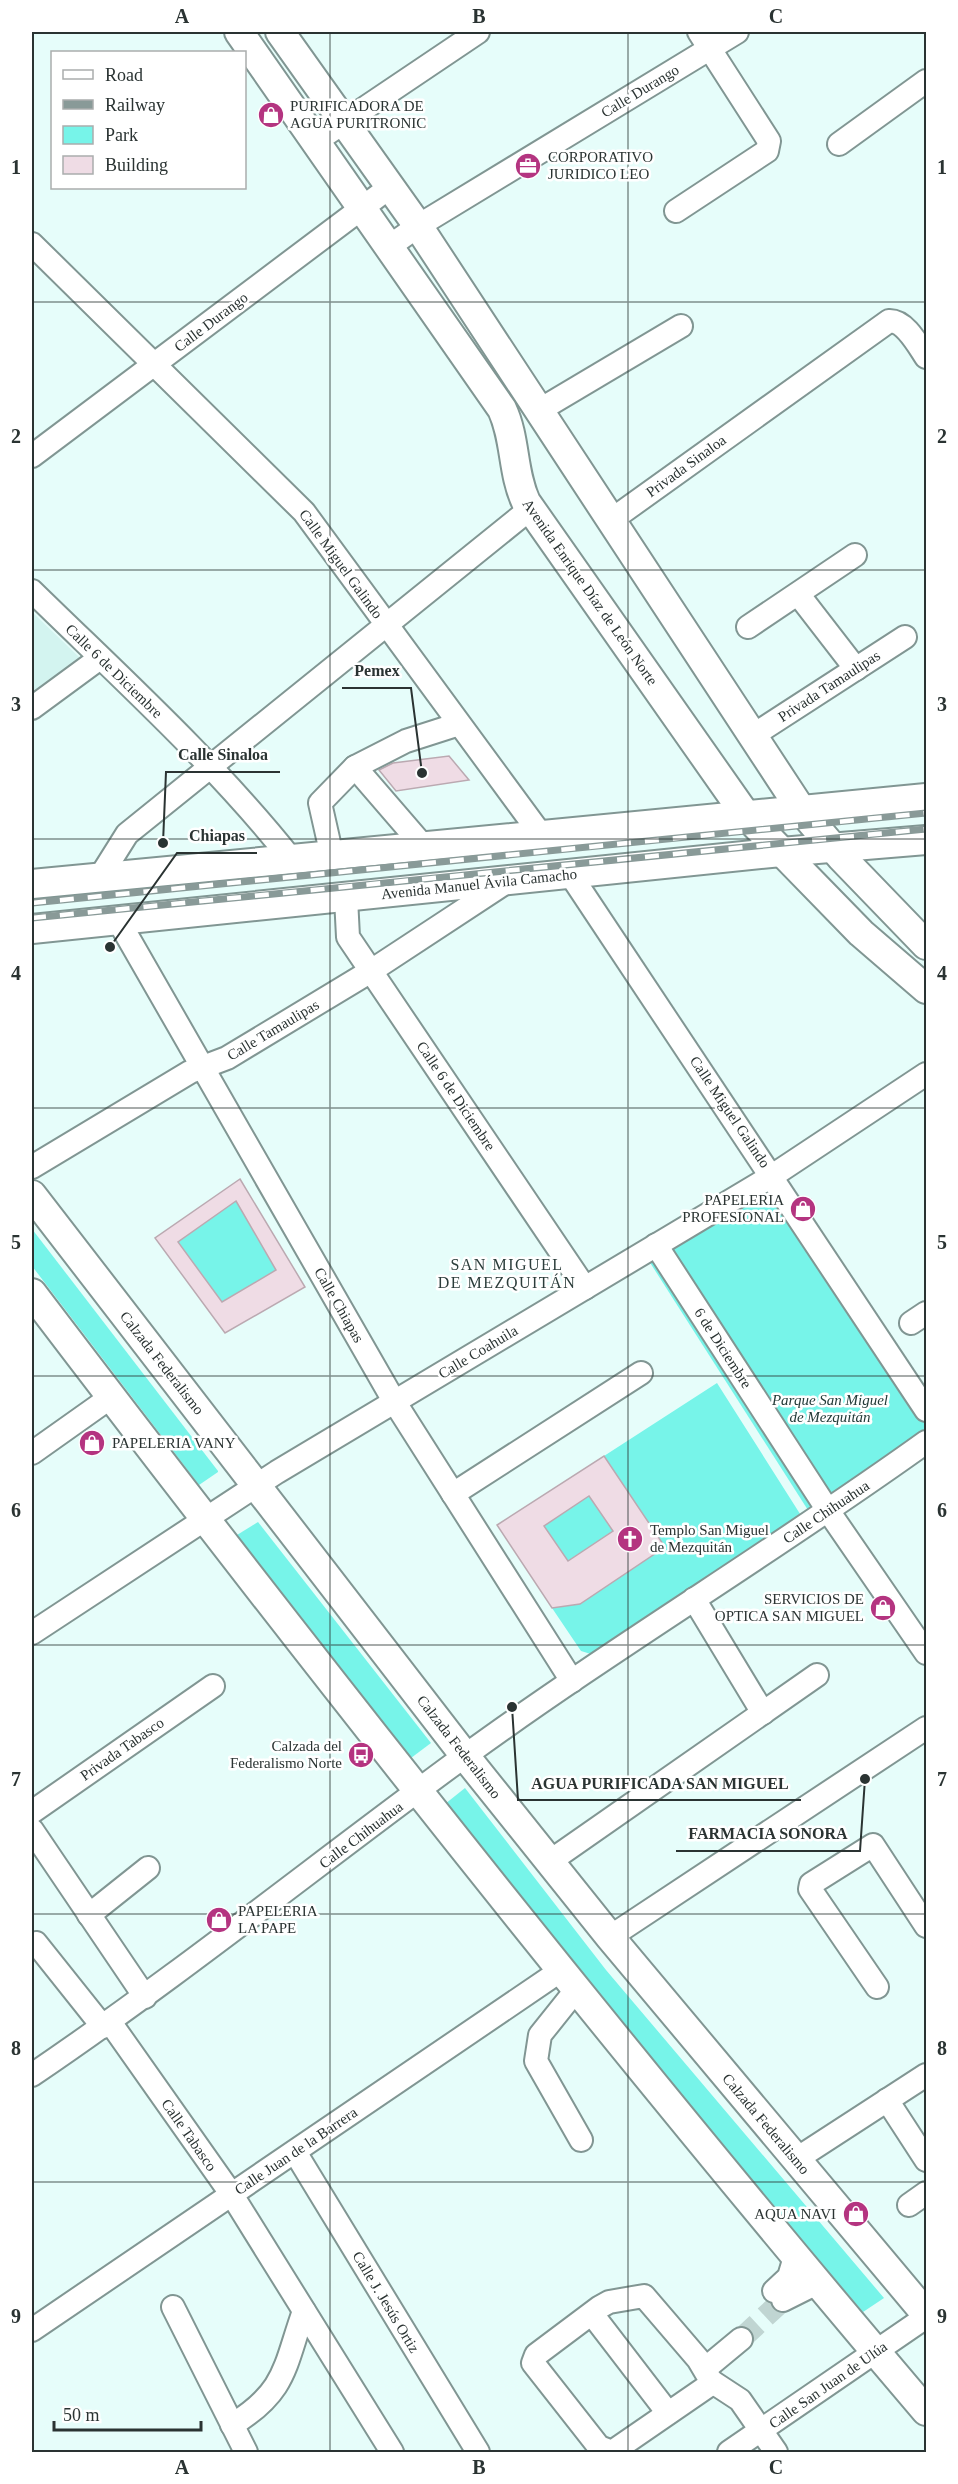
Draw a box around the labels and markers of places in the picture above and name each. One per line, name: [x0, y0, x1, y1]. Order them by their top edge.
place label: PURIFICADORA DE AGUA PURITRONIC: [290, 98, 426, 131]
shop icon: PURIFICADORA DE AGUA PURITRONIC: [256, 100, 286, 130]
place label: CORPORATIVO JURIDICO LEO: [548, 149, 653, 182]
office icon: CORPORATIVO JURIDICO LEO: [513, 151, 543, 181]
callout: Pemex: [342, 654, 411, 688]
callout: Calle Sinaloa: [166, 738, 280, 772]
callout: Chiapas: [177, 819, 257, 853]
place label: PAPELERIA PROFESIONAL: [682, 1192, 784, 1225]
shop icon: PAPELERIA PROFESIONAL: [788, 1194, 818, 1224]
shop icon: PAPELERIA VANY: [77, 1428, 107, 1458]
place label: PAPELERIA VANY: [112, 1435, 236, 1451]
place label: Templo San Miguel de Mezquitán: [650, 1522, 769, 1555]
church icon: Templo San Miguel de Mezquitán: [615, 1524, 645, 1554]
place label: SERVICIOS DE OPTICA SAN MIGUEL: [715, 1591, 864, 1624]
shop icon: SERVICIOS DE OPTICA SAN MIGUEL: [868, 1593, 898, 1623]
place label: Calzada del Federalismo Norte: [230, 1738, 342, 1771]
bus stop icon: Calzada del Federalismo Norte: [346, 1740, 376, 1770]
callout: AGUA PURIFICADA SAN MIGUEL: [518, 1766, 801, 1800]
callout: FARMACIA SONORA: [676, 1817, 860, 1851]
place label: PAPELERIA LA PAPE: [238, 1903, 318, 1936]
shop icon: PAPELERIA LA PAPE: [204, 1905, 234, 1935]
shop icon: AQUA NAVI: [841, 2199, 871, 2229]
place label: AQUA NAVI: [754, 2206, 836, 2222]

